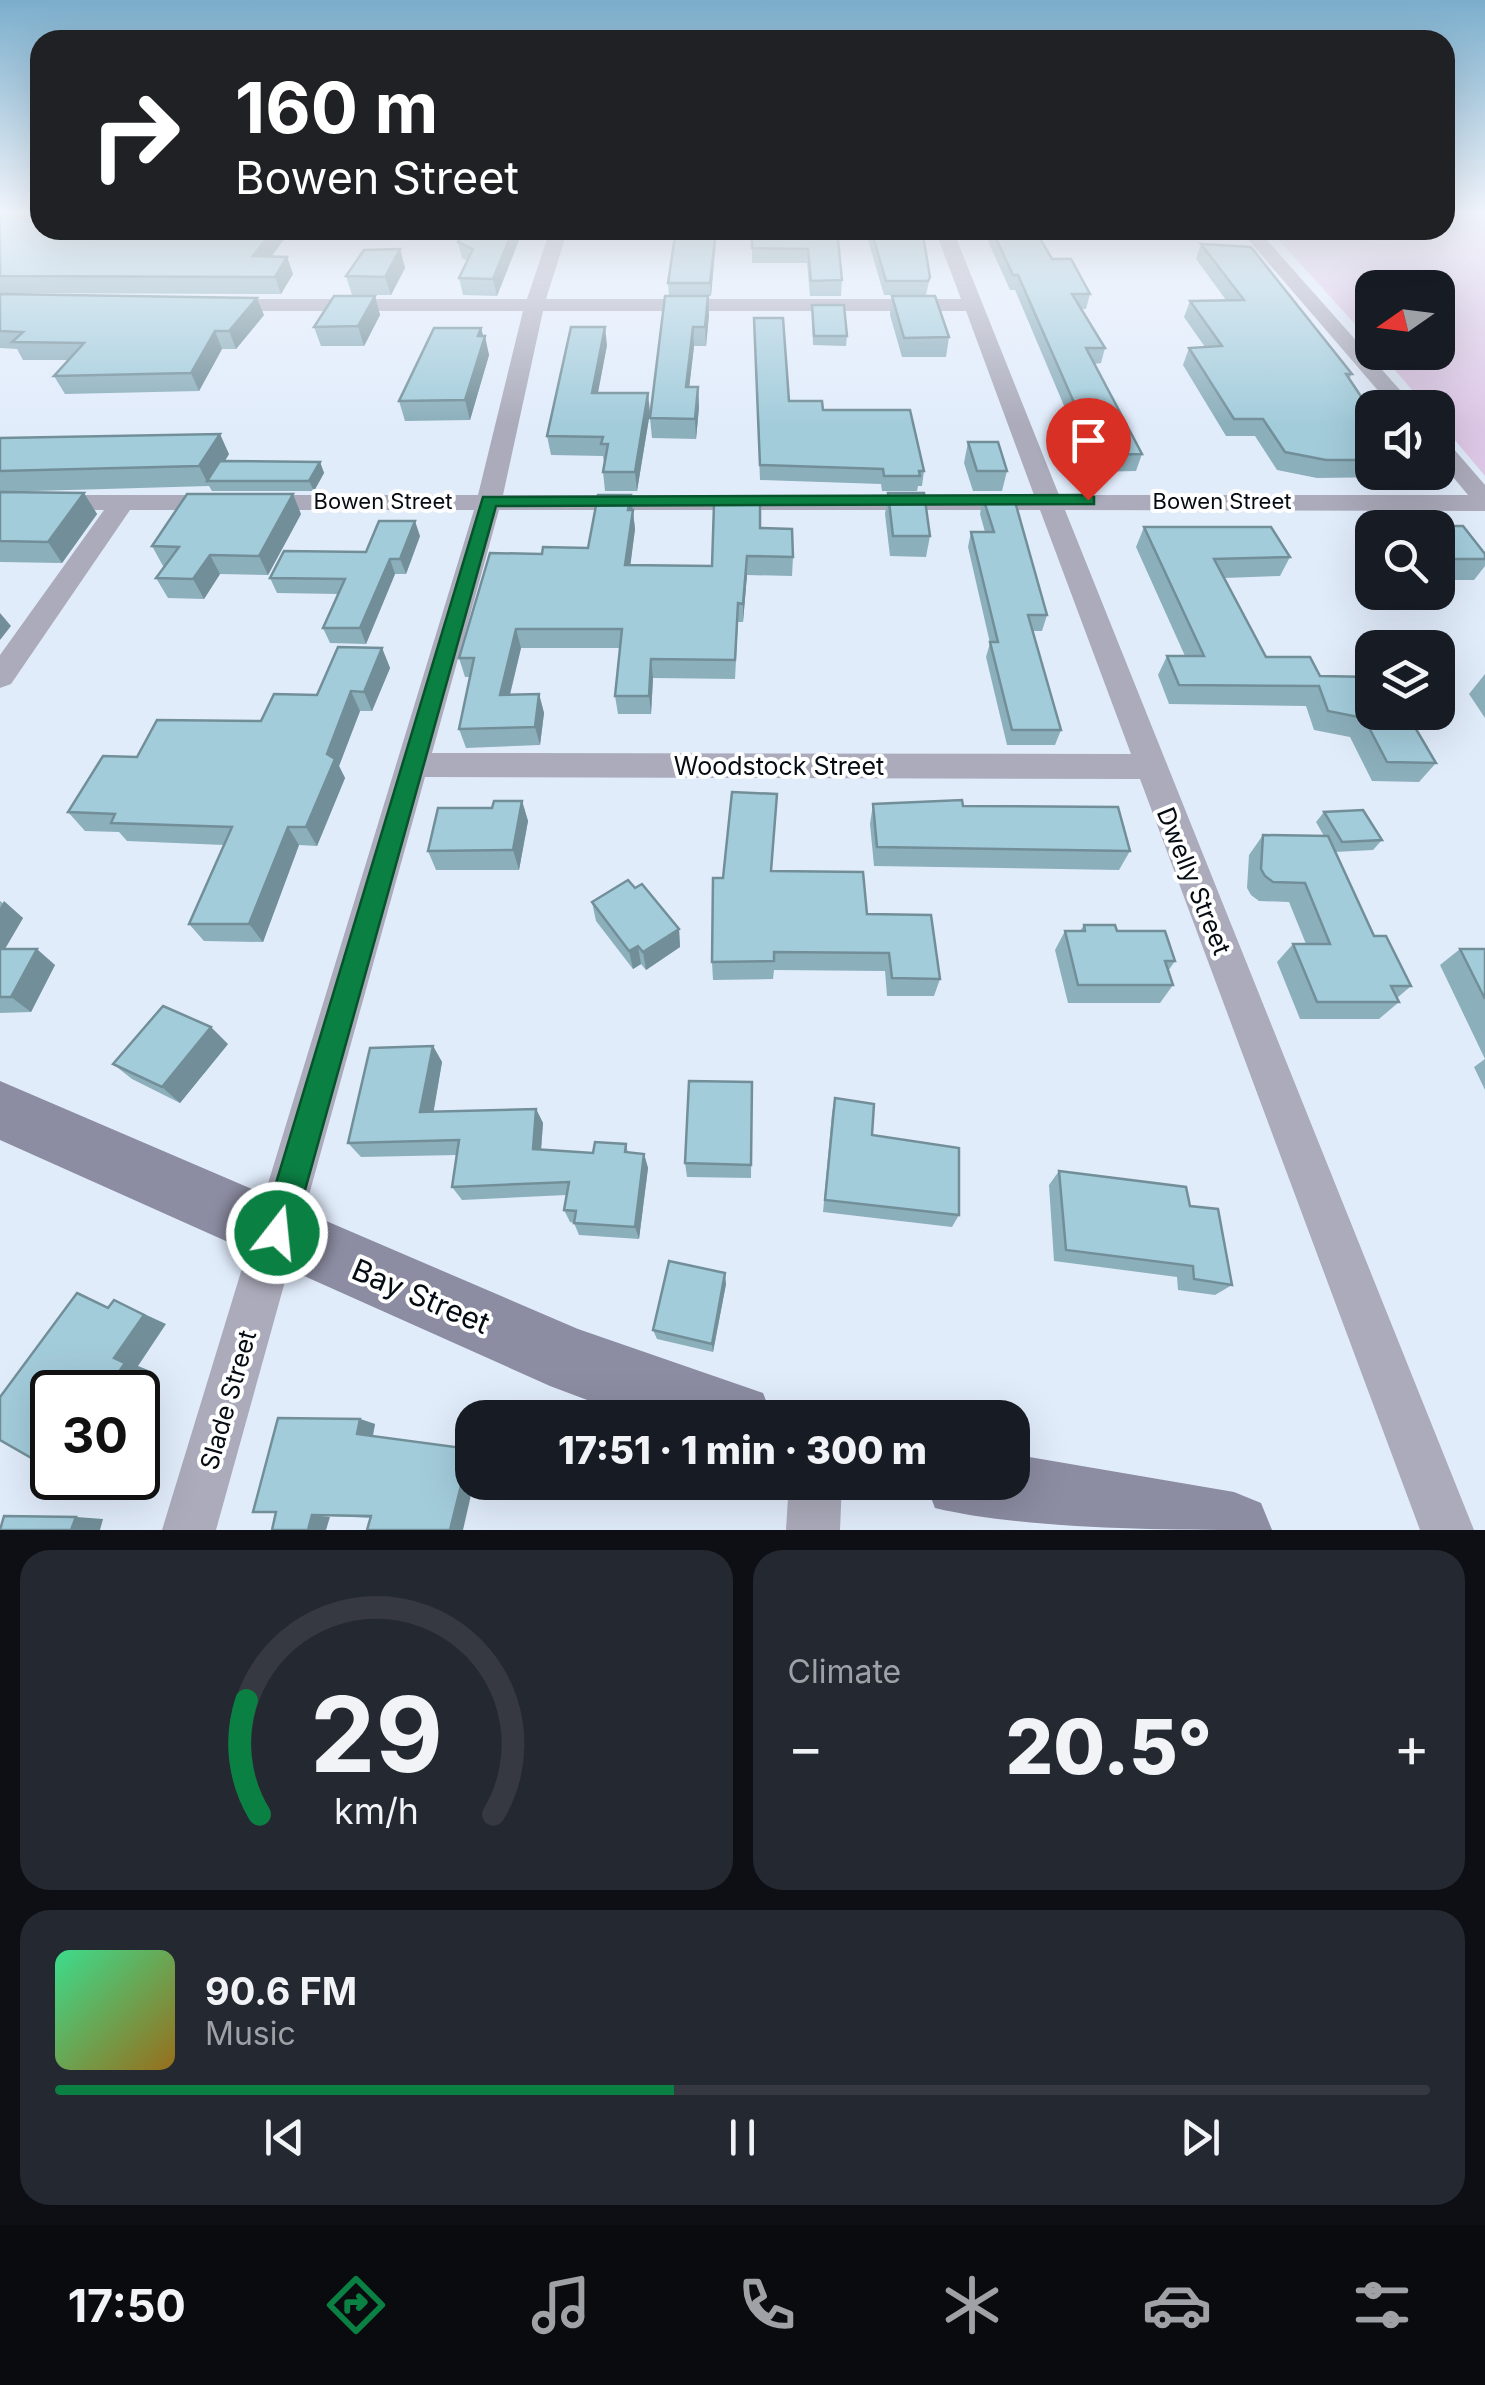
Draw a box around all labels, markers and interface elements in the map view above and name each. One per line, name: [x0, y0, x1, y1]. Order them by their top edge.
text: 160 m: [235, 65, 438, 150]
icon: right: [70, 70, 200, 200]
text: Bowen Street: [235, 150, 519, 205]
north arrow: [1355, 270, 1455, 370]
map controls: [1355, 270, 1455, 730]
button: sound: [1355, 390, 1455, 490]
pin: [1046, 398, 1131, 501]
icon: arrive: [1061, 413, 1116, 468]
street label: Bowen Street: [314, 488, 452, 514]
street label: Bowen Street: [1153, 488, 1291, 514]
button: search: [1355, 510, 1455, 610]
button: layers: [1355, 630, 1455, 730]
street label: Woodstock Street: [674, 751, 884, 781]
street label: Dwelly Street: [1151, 803, 1237, 959]
position arrow: [225, 1181, 329, 1285]
street label: Bay Street: [347, 1251, 495, 1341]
street label: Slade Street: [194, 1327, 262, 1473]
speed limit sign: 30: [30, 1370, 160, 1500]
text: 17:51 · 1 min · 300 m: [558, 1427, 927, 1473]
text: Climate: [788, 1652, 901, 1691]
text: 29: [310, 1671, 443, 1797]
text: 20.5°: [1005, 1701, 1212, 1792]
text: −: [788, 1714, 824, 1780]
text: +: [1394, 1714, 1430, 1780]
text: km/h: [334, 1789, 419, 1833]
text: 90.6 FM: [205, 1968, 357, 2014]
text: Music: [205, 2014, 296, 2053]
icon: previous: [257, 2110, 312, 2165]
icon: pause: [715, 2110, 770, 2165]
icon: next: [1173, 2110, 1228, 2165]
icon: directions: [321, 2270, 391, 2340]
icon: music: [526, 2270, 596, 2340]
icon: phone: [732, 2270, 802, 2340]
icon: climate: [937, 2270, 1007, 2340]
icon: car: [1142, 2270, 1212, 2340]
icon: filters: [1347, 2270, 1417, 2340]
text: 17:50: [68, 2278, 186, 2333]

